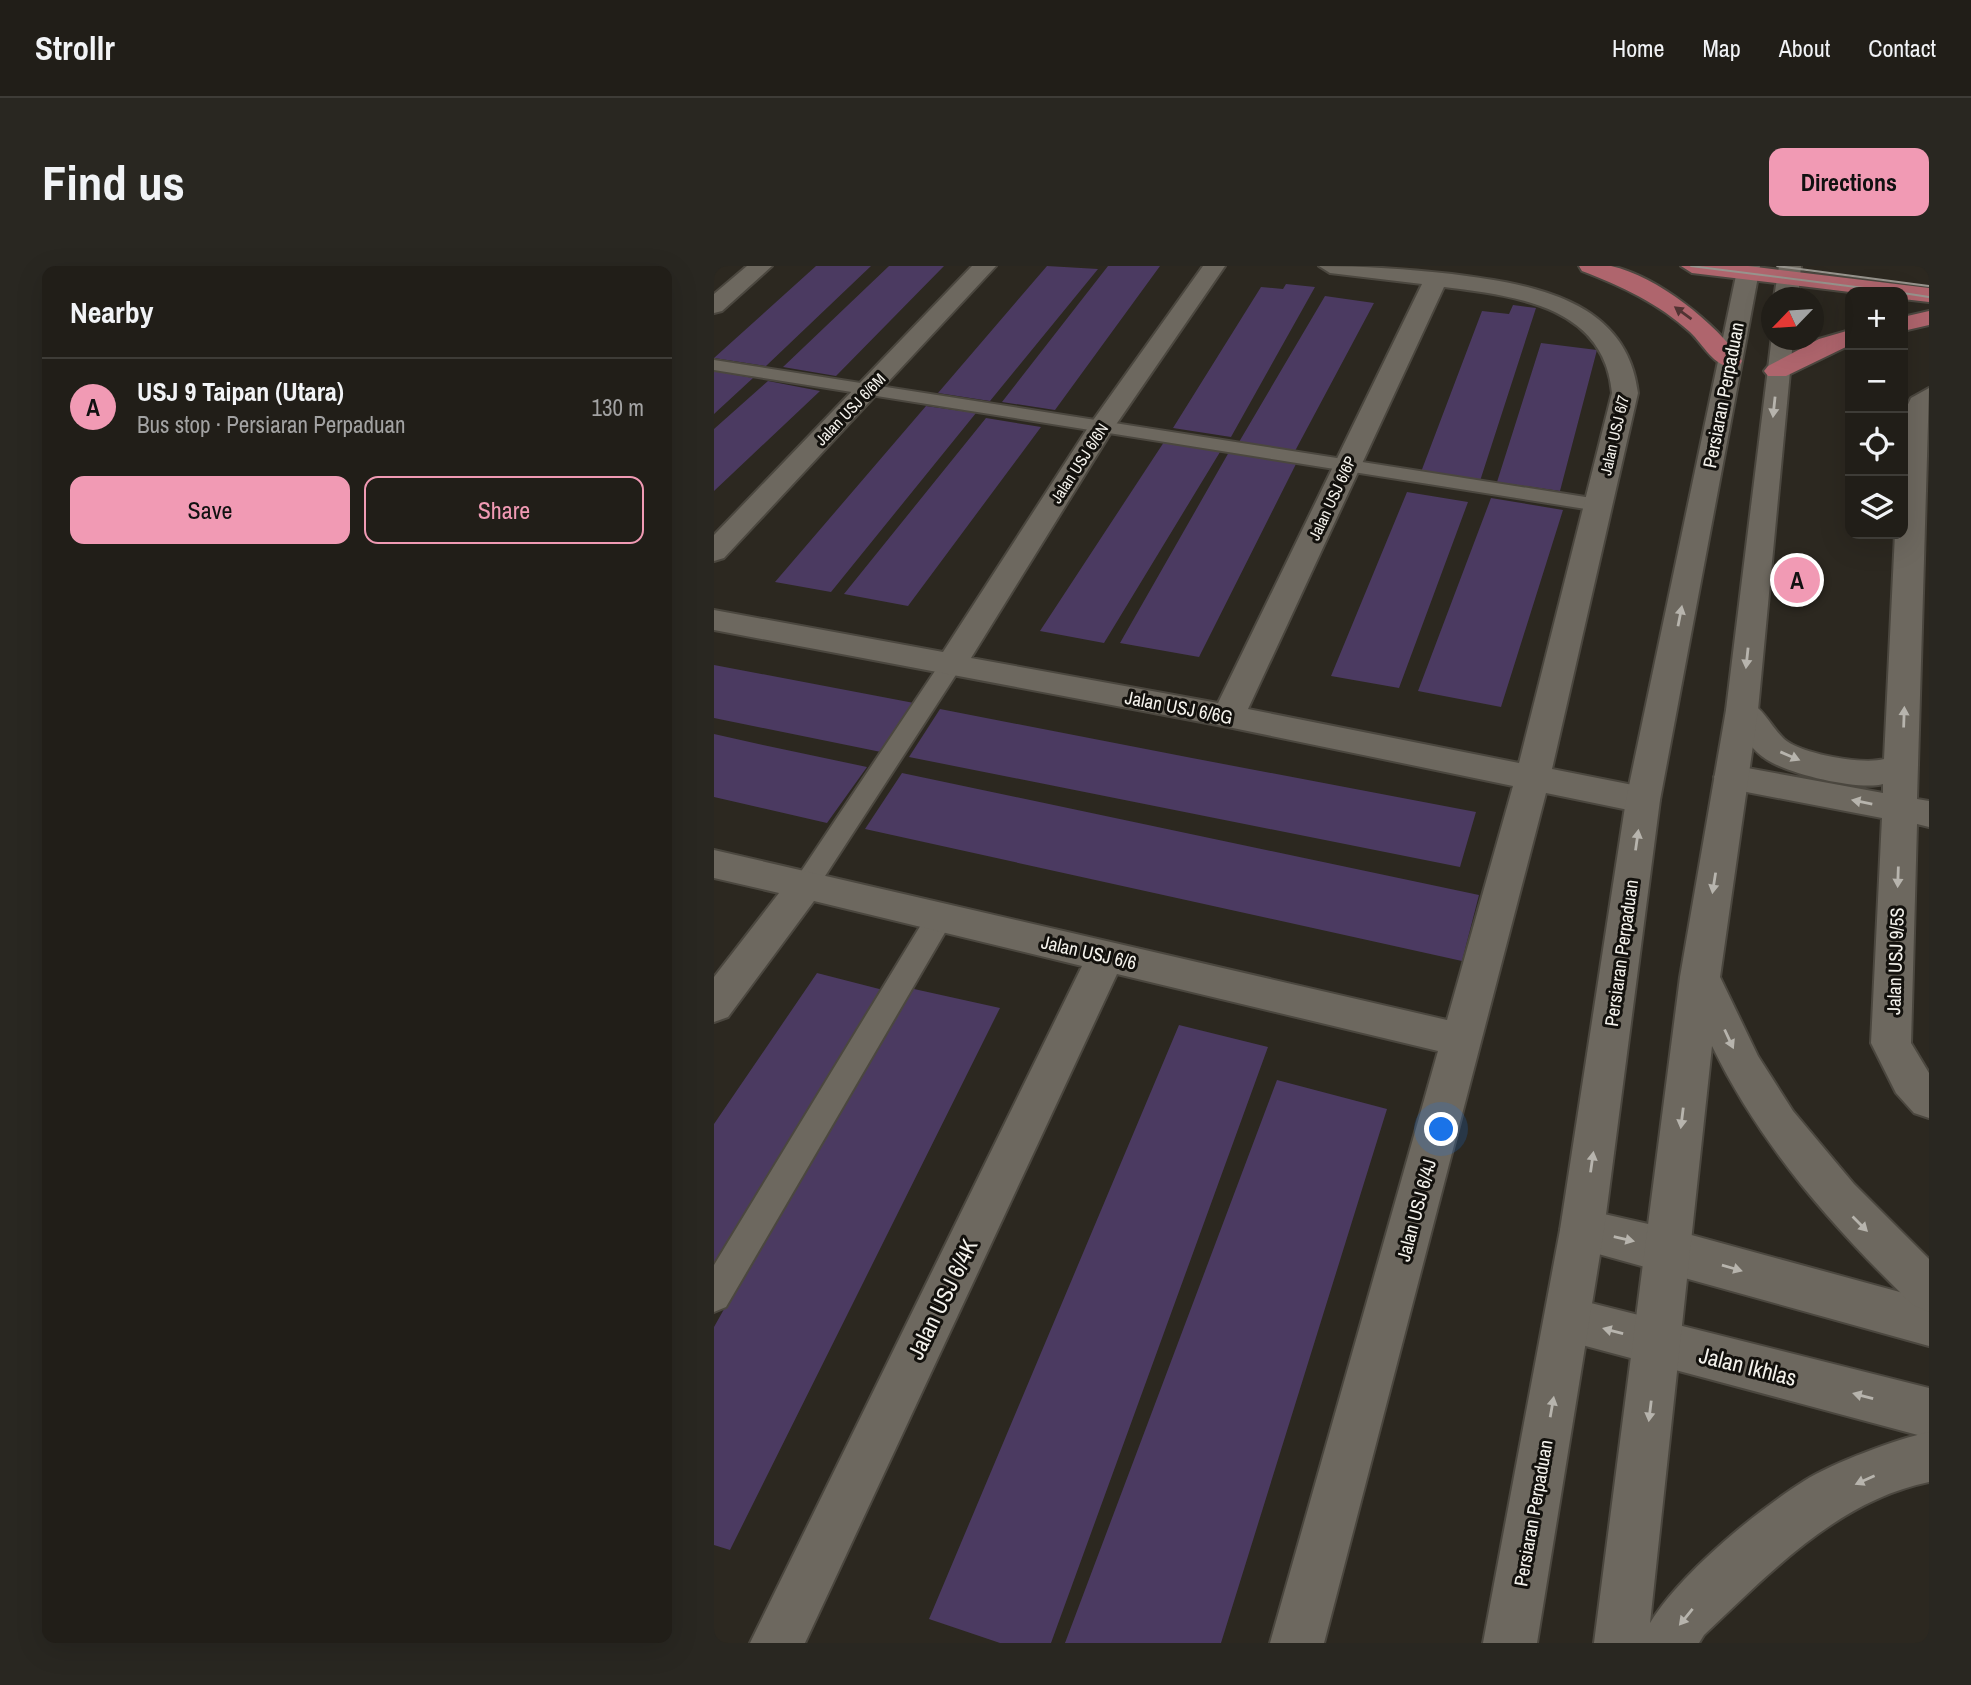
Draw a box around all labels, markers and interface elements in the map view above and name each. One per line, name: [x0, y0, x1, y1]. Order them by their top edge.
text: Strollr: [35, 26, 115, 70]
text: Home: [1612, 32, 1664, 64]
text: Map: [1702, 32, 1741, 64]
text: About: [1779, 32, 1830, 64]
text: Contact: [1868, 32, 1936, 64]
button: Directions: [1769, 148, 1929, 216]
text: Find us: [42, 149, 185, 215]
north arrow: [1761, 287, 1824, 350]
map controls: [1845, 287, 1908, 539]
button: +: [1845, 287, 1908, 350]
text: Nearby: [70, 292, 153, 332]
one-way arrow: [1674, 306, 1692, 320]
street label: Persiaran Perpaduan: [1696, 320, 1750, 470]
button: −: [1845, 350, 1908, 413]
street label: Jalan USJ 6/6M: [810, 368, 890, 450]
text: USJ 9 Taipan (Utara): [137, 374, 344, 409]
text: A: [86, 392, 100, 423]
text: 130 m: [592, 392, 644, 423]
street label: Jalan USJ 6/7: [1594, 393, 1634, 477]
one-way arrow: [1768, 397, 1779, 419]
text: Bus stop · Persiaran Perpaduan: [137, 409, 405, 440]
button: locate: [1845, 413, 1908, 476]
street label: Jalan USJ 6/6N: [1045, 419, 1113, 507]
street label: Jalan USJ 6/6P: [1303, 452, 1361, 544]
button: Save: [70, 476, 350, 544]
button: Share: [364, 476, 644, 544]
button: layers: [1845, 476, 1908, 539]
pin: A: [1774, 554, 1820, 606]
one-way arrow: [1674, 605, 1685, 627]
one-way arrow: [1741, 647, 1752, 669]
street label: Jalan USJ 6/6G: [1123, 684, 1235, 730]
one-way arrow: [1899, 705, 1910, 727]
one-way arrow: [1780, 750, 1801, 761]
one-way arrow: [1851, 796, 1873, 807]
one-way arrow: [1632, 829, 1643, 851]
one-way arrow: [1893, 867, 1904, 889]
one-way arrow: [1709, 872, 1720, 894]
street label: Persiaran Perpaduan: [1598, 878, 1644, 1028]
street label: Jalan USJ 9/5S: [1880, 907, 1910, 1015]
street label: Jalan USJ 6/6: [1039, 928, 1139, 976]
one-way arrow: [1723, 1029, 1735, 1049]
one-way arrow: [1677, 1107, 1688, 1129]
your location: [1424, 1112, 1458, 1146]
one-way arrow: [1587, 1151, 1598, 1173]
street label: Jalan USJ 6/4J: [1390, 1156, 1442, 1264]
one-way arrow: [1852, 1215, 1869, 1232]
street label: Jalan USJ 6/4K: [900, 1233, 985, 1364]
one-way arrow: [1613, 1234, 1635, 1245]
one-way arrow: [1722, 1263, 1743, 1273]
one-way arrow: [1602, 1325, 1624, 1336]
street label: Jalan Ikhlas: [1696, 1339, 1800, 1393]
one-way arrow: [1852, 1390, 1873, 1400]
one-way arrow: [1546, 1396, 1557, 1418]
one-way arrow: [1645, 1400, 1656, 1422]
street label: Persiaran Perpaduan: [1507, 1438, 1559, 1588]
one-way arrow: [1855, 1474, 1875, 1486]
one-way arrow: [1679, 1608, 1694, 1626]

